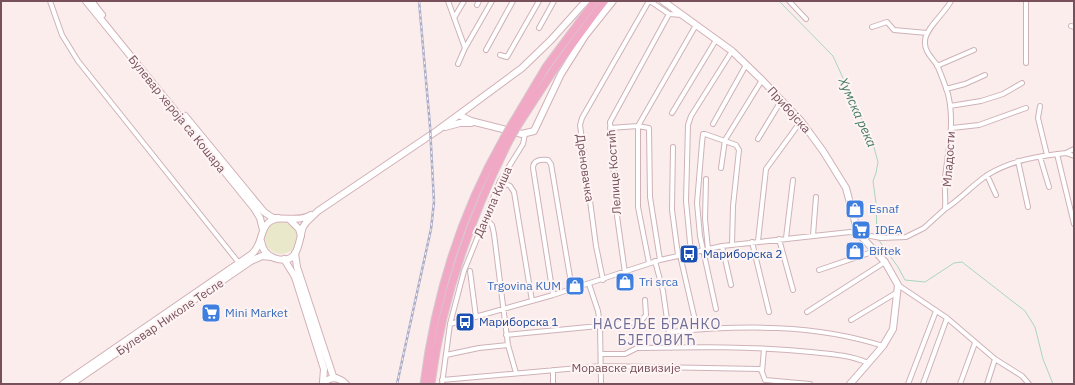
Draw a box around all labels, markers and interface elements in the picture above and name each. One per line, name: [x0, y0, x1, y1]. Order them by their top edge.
street label: Булевар хероја са Кошара: [125, 52, 230, 176]
water label: Хумска река: [834, 74, 881, 150]
street label: Прибојска: [764, 83, 815, 137]
street label: Лелице Костић: [603, 129, 624, 215]
street label: Младости: [939, 131, 958, 187]
street label: Дреновачка: [573, 133, 598, 203]
street label: Данила Киша: [470, 163, 515, 240]
shop icon: Esnaf: [844, 198, 866, 220]
place label: Esnaf: [869, 201, 899, 216]
supermarket icon: IDEA: [850, 219, 872, 241]
place label: IDEA: [875, 222, 903, 237]
shop icon: Biftek: [844, 240, 866, 262]
bus stop icon: Мариборска 2: [678, 243, 700, 265]
place label: Biftek: [869, 243, 901, 258]
place label: Мариборска 2: [703, 246, 783, 261]
shop icon: Tri srca: [614, 271, 636, 293]
place label: Tri srca: [639, 274, 679, 289]
street label: Булевар Николе Тесле: [113, 275, 227, 358]
shop icon: Trgovina KUM: [564, 275, 586, 297]
place label: Trgovina KUM: [487, 278, 561, 293]
supermarket icon: Mini Market: [200, 302, 222, 324]
place label: Mini Market: [225, 305, 288, 320]
bus stop icon: Мариборска 1: [454, 311, 476, 333]
place label: Мариборска 1: [479, 314, 559, 329]
district label: НАСЕЉЕ БРАНКО БЈЕГОВИЋ: [593, 315, 721, 349]
street label: Моравске дивизије: [571, 360, 681, 375]

